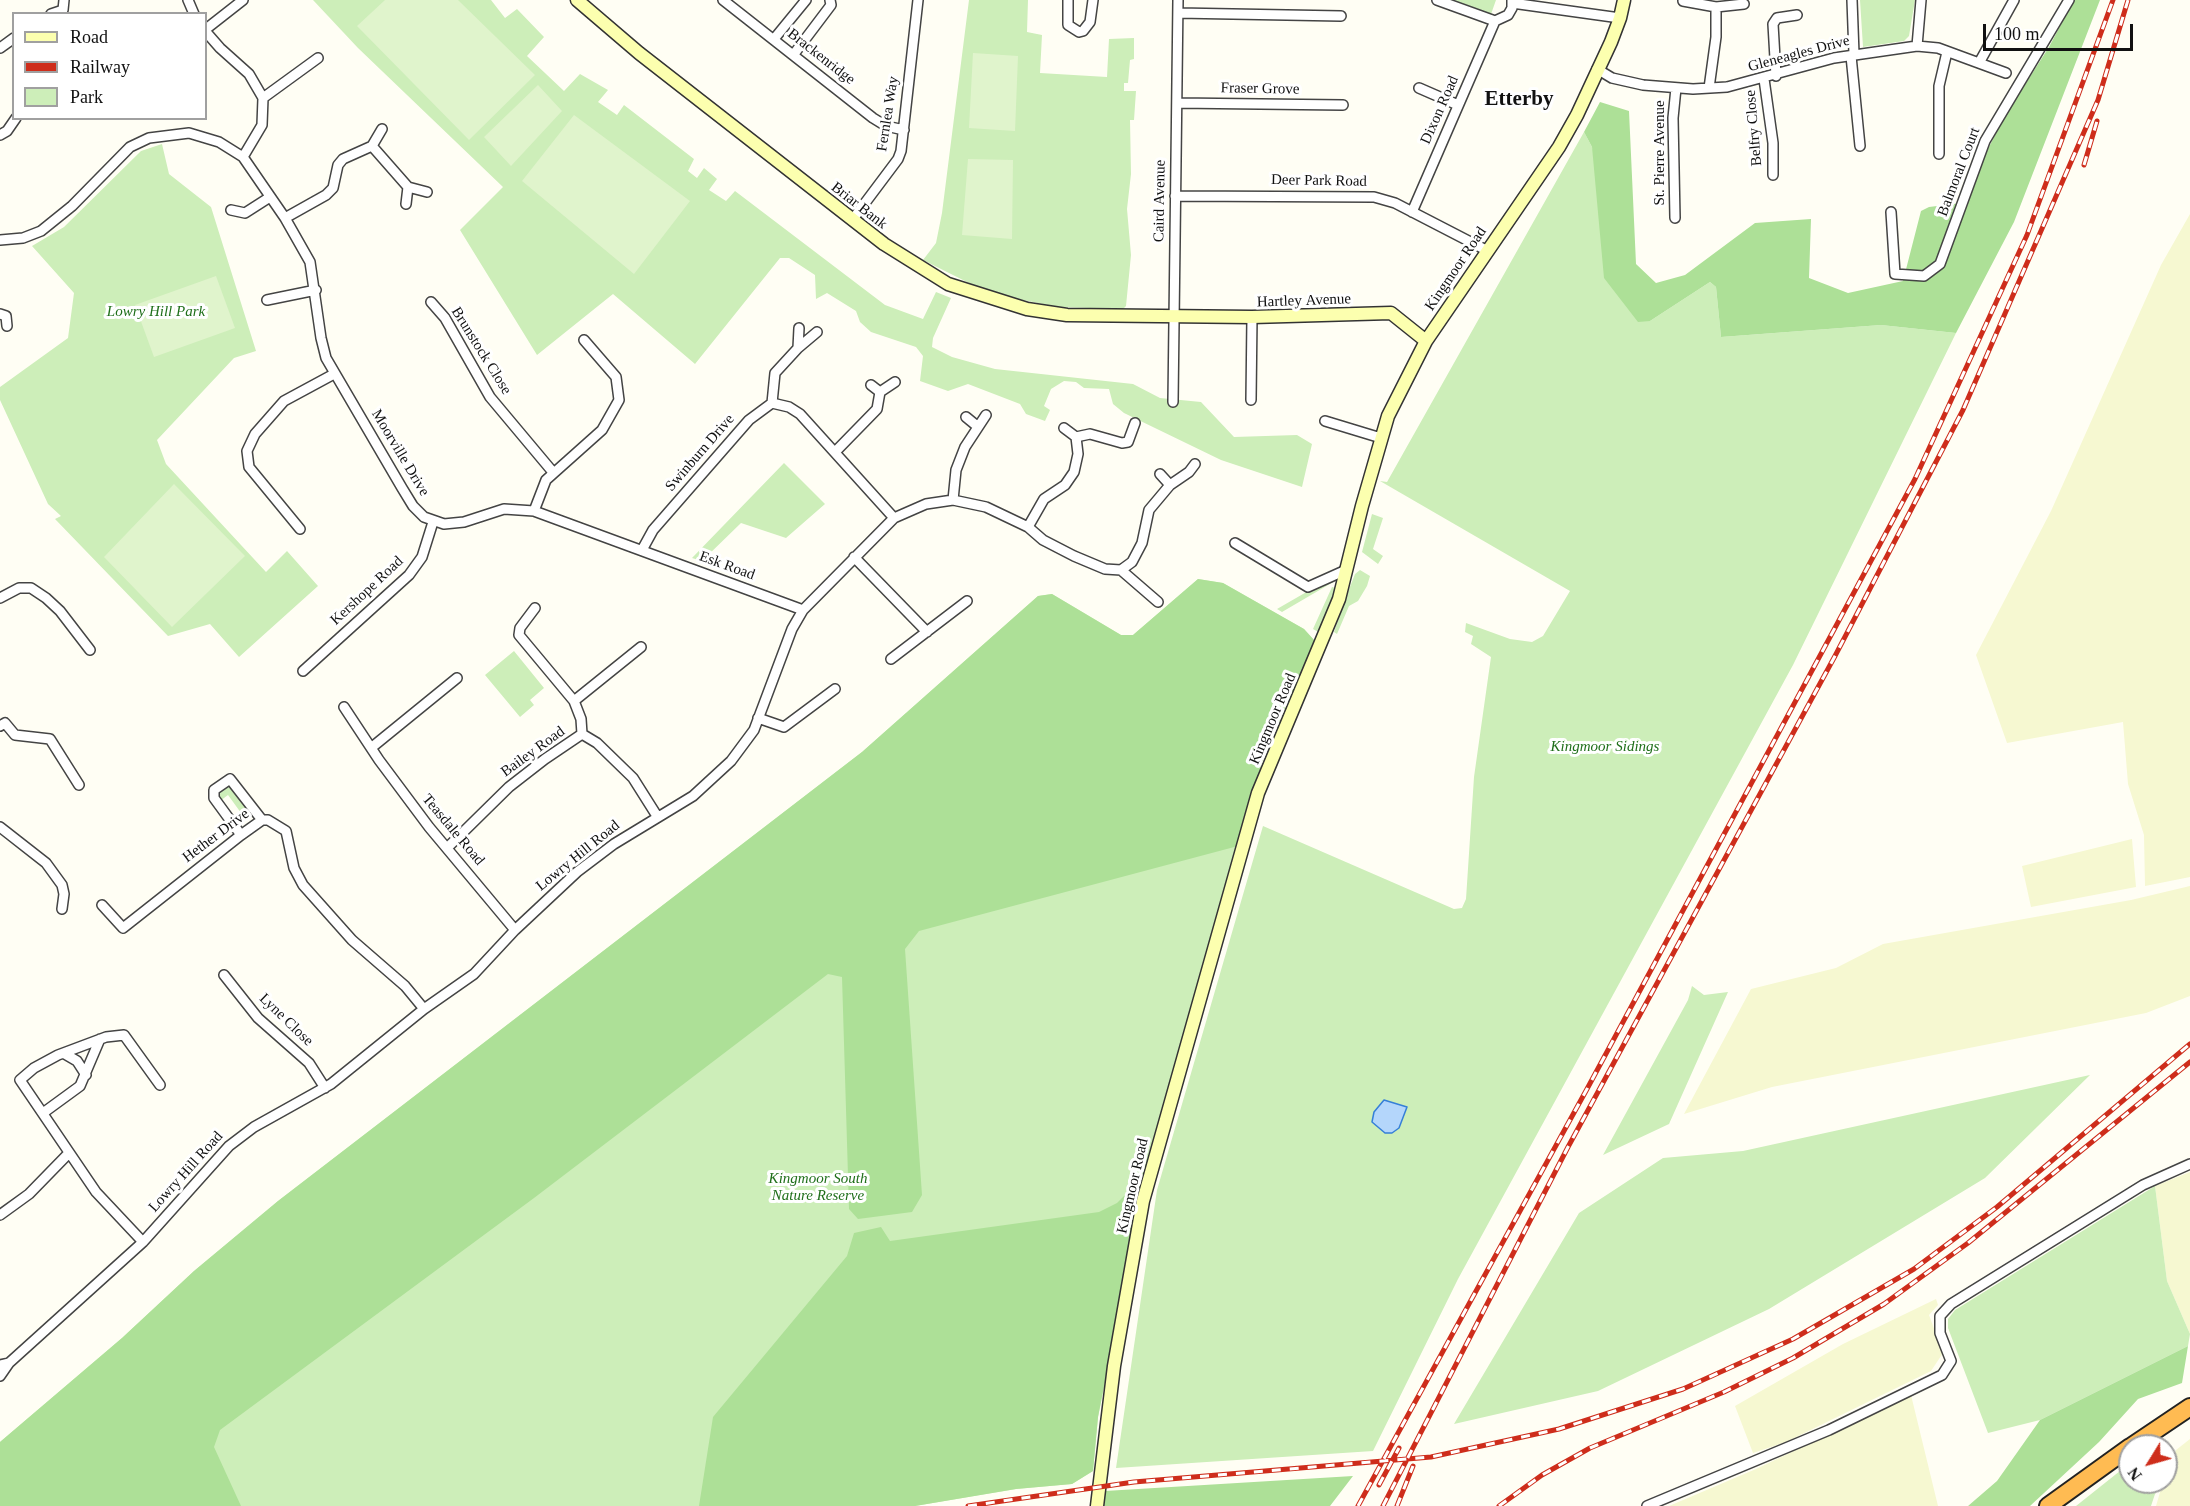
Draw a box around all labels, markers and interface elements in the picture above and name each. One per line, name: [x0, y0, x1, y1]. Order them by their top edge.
legend: [12, 12, 207, 120]
scale bar: [1986, 12, 2136, 50]
text: 100 m: [1994, 24, 2040, 44]
street label: Brackenridge: [784, 25, 858, 89]
text: Road: [70, 27, 108, 47]
street label: Gleneagles Drive: [1746, 32, 1852, 76]
text: Railway: [70, 57, 130, 77]
street label: Dixon Road: [1417, 73, 1463, 147]
street label: Fernlea Way: [873, 75, 903, 153]
street label: Fraser Grove: [1220, 79, 1300, 99]
text: Park: [70, 87, 103, 107]
district label: Etterby: [1485, 87, 1553, 113]
street label: Belfry Close: [1742, 89, 1766, 167]
street label: St. Pierre Avenue: [1651, 100, 1669, 206]
street label: Balmoral Court: [1934, 125, 1984, 219]
street label: Caird Avenue: [1150, 160, 1170, 242]
street label: Deer Park Road: [1271, 171, 1367, 191]
street label: Briar Bank: [827, 179, 891, 233]
street label: Kingmoor Road: [1421, 224, 1491, 314]
street label: Hartley Avenue: [1257, 290, 1351, 312]
park label: Lowry Hill Park: [107, 303, 205, 321]
street label: Brunstock Close: [447, 304, 515, 398]
street label: Moorville Drive: [367, 406, 433, 500]
street label: Swinburn Drive: [662, 411, 738, 495]
street label: Esk Road: [697, 548, 757, 584]
street label: Kershope Road: [327, 553, 407, 629]
street label: Kingmoor Road: [1246, 671, 1300, 767]
street label: Bailey Road: [498, 723, 568, 781]
park label: Kingmoor Sidings: [1551, 738, 1659, 756]
street label: Teasdale Road: [418, 791, 488, 869]
street label: Hether Drive: [179, 805, 253, 867]
street label: Lowry Hill Road: [533, 817, 623, 895]
street label: Lyne Close: [255, 990, 317, 1050]
street label: Lowry Hill Road: [145, 1128, 227, 1216]
street label: Kingmoor Road: [1113, 1137, 1153, 1235]
park label: Kingmoor South Nature Reserve: [769, 1170, 867, 1205]
north arrow: [2118, 1434, 2178, 1494]
text: N: [2125, 1464, 2145, 1484]

